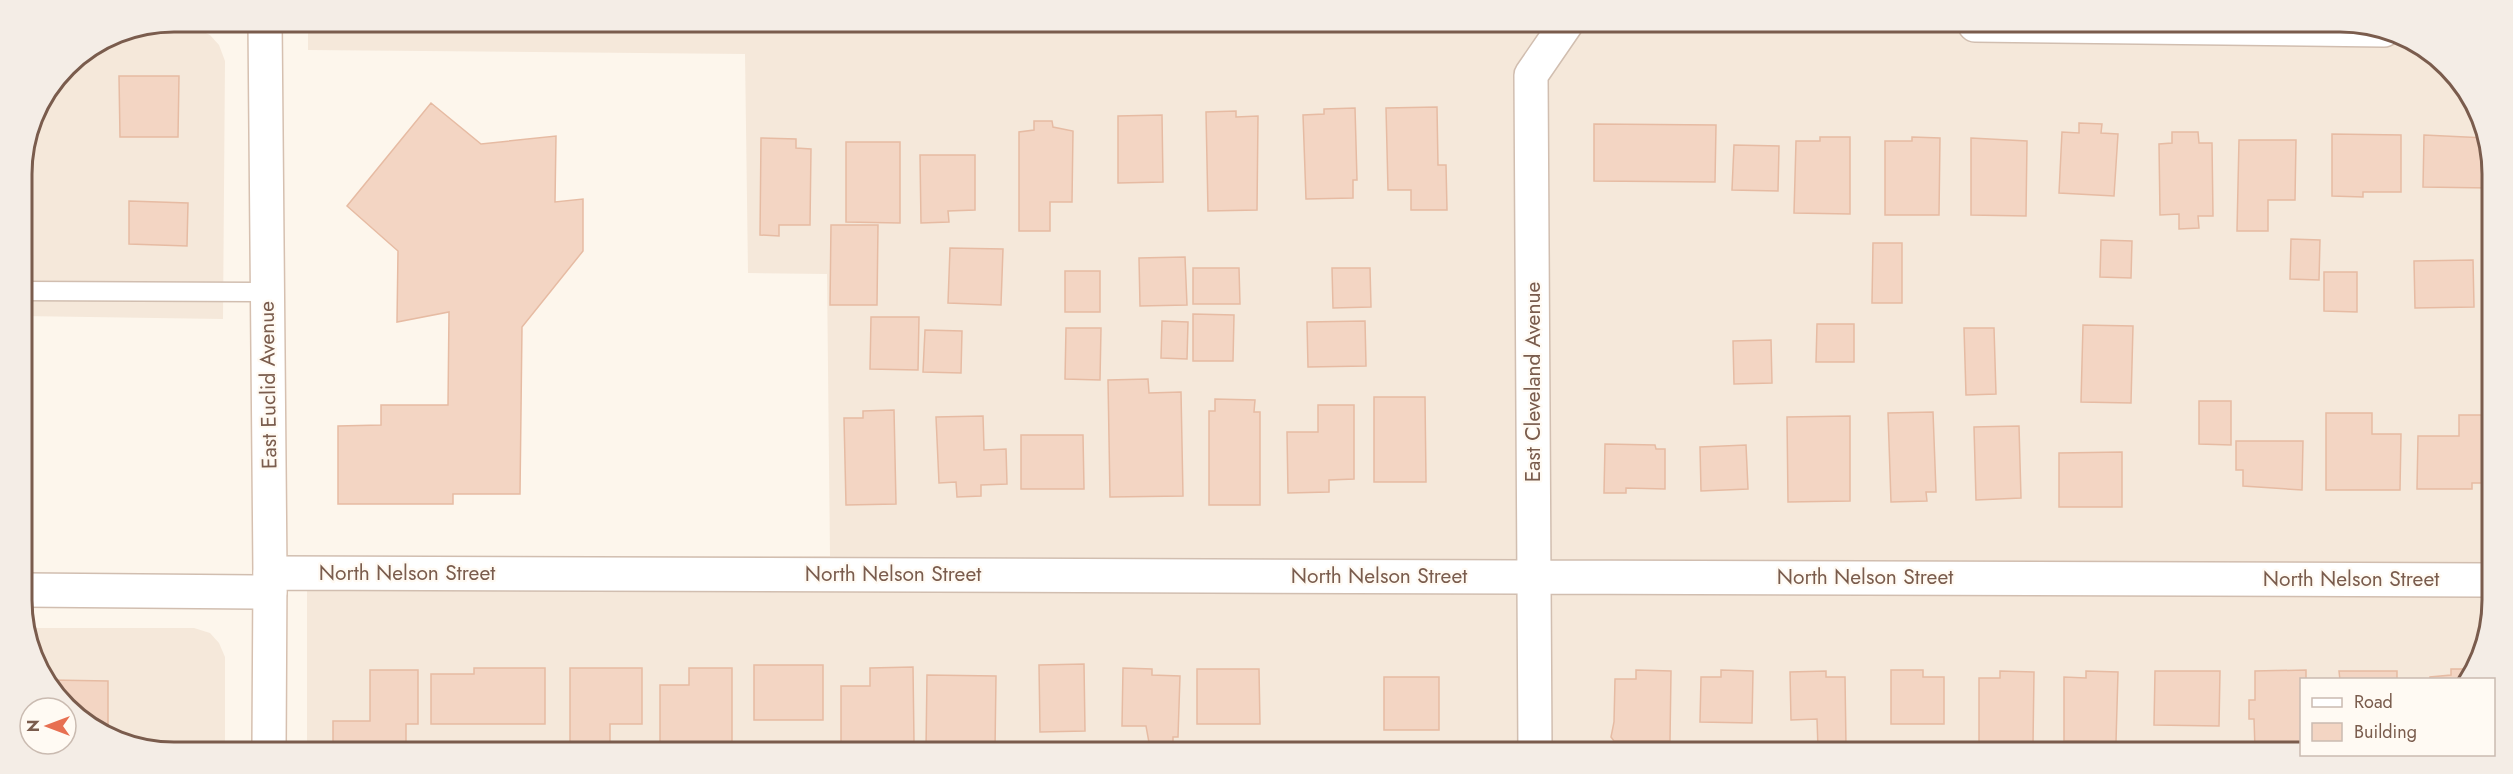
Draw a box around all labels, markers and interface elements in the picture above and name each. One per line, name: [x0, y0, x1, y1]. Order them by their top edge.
street label: East Cleveland Avenue: [1518, 282, 1548, 482]
street label: East Euclid Avenue: [252, 301, 284, 469]
street label: North Nelson Street: [319, 558, 495, 588]
street label: North Nelson Street: [805, 559, 981, 589]
street label: North Nelson Street: [1291, 561, 1467, 591]
street label: North Nelson Street: [1777, 562, 1953, 592]
street label: North Nelson Street: [2263, 564, 2439, 594]
legend: [2300, 678, 2495, 756]
text: Road: [2354, 689, 2393, 715]
north arrow: [18, 696, 78, 756]
text: Building: [2354, 719, 2417, 745]
text: N: [22, 720, 45, 732]

